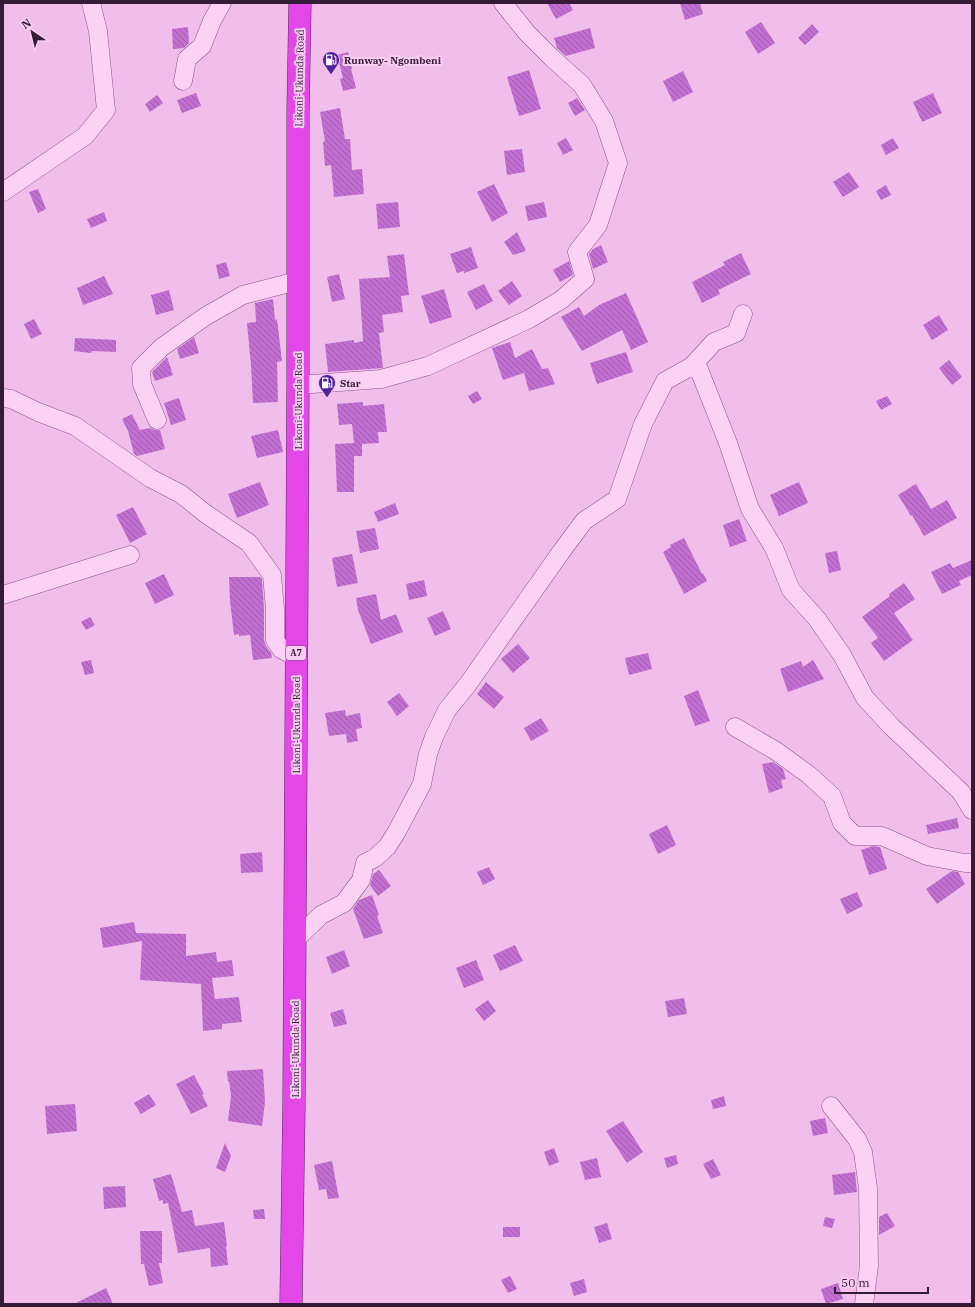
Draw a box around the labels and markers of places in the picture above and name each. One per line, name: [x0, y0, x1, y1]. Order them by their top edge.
fuel station icon: Runway- Ngombeni: [321, 50, 341, 75]
place label: Runway- Ngombeni: [344, 54, 442, 67]
fuel station icon: Star: [317, 373, 337, 398]
place label: Star: [340, 377, 361, 390]

